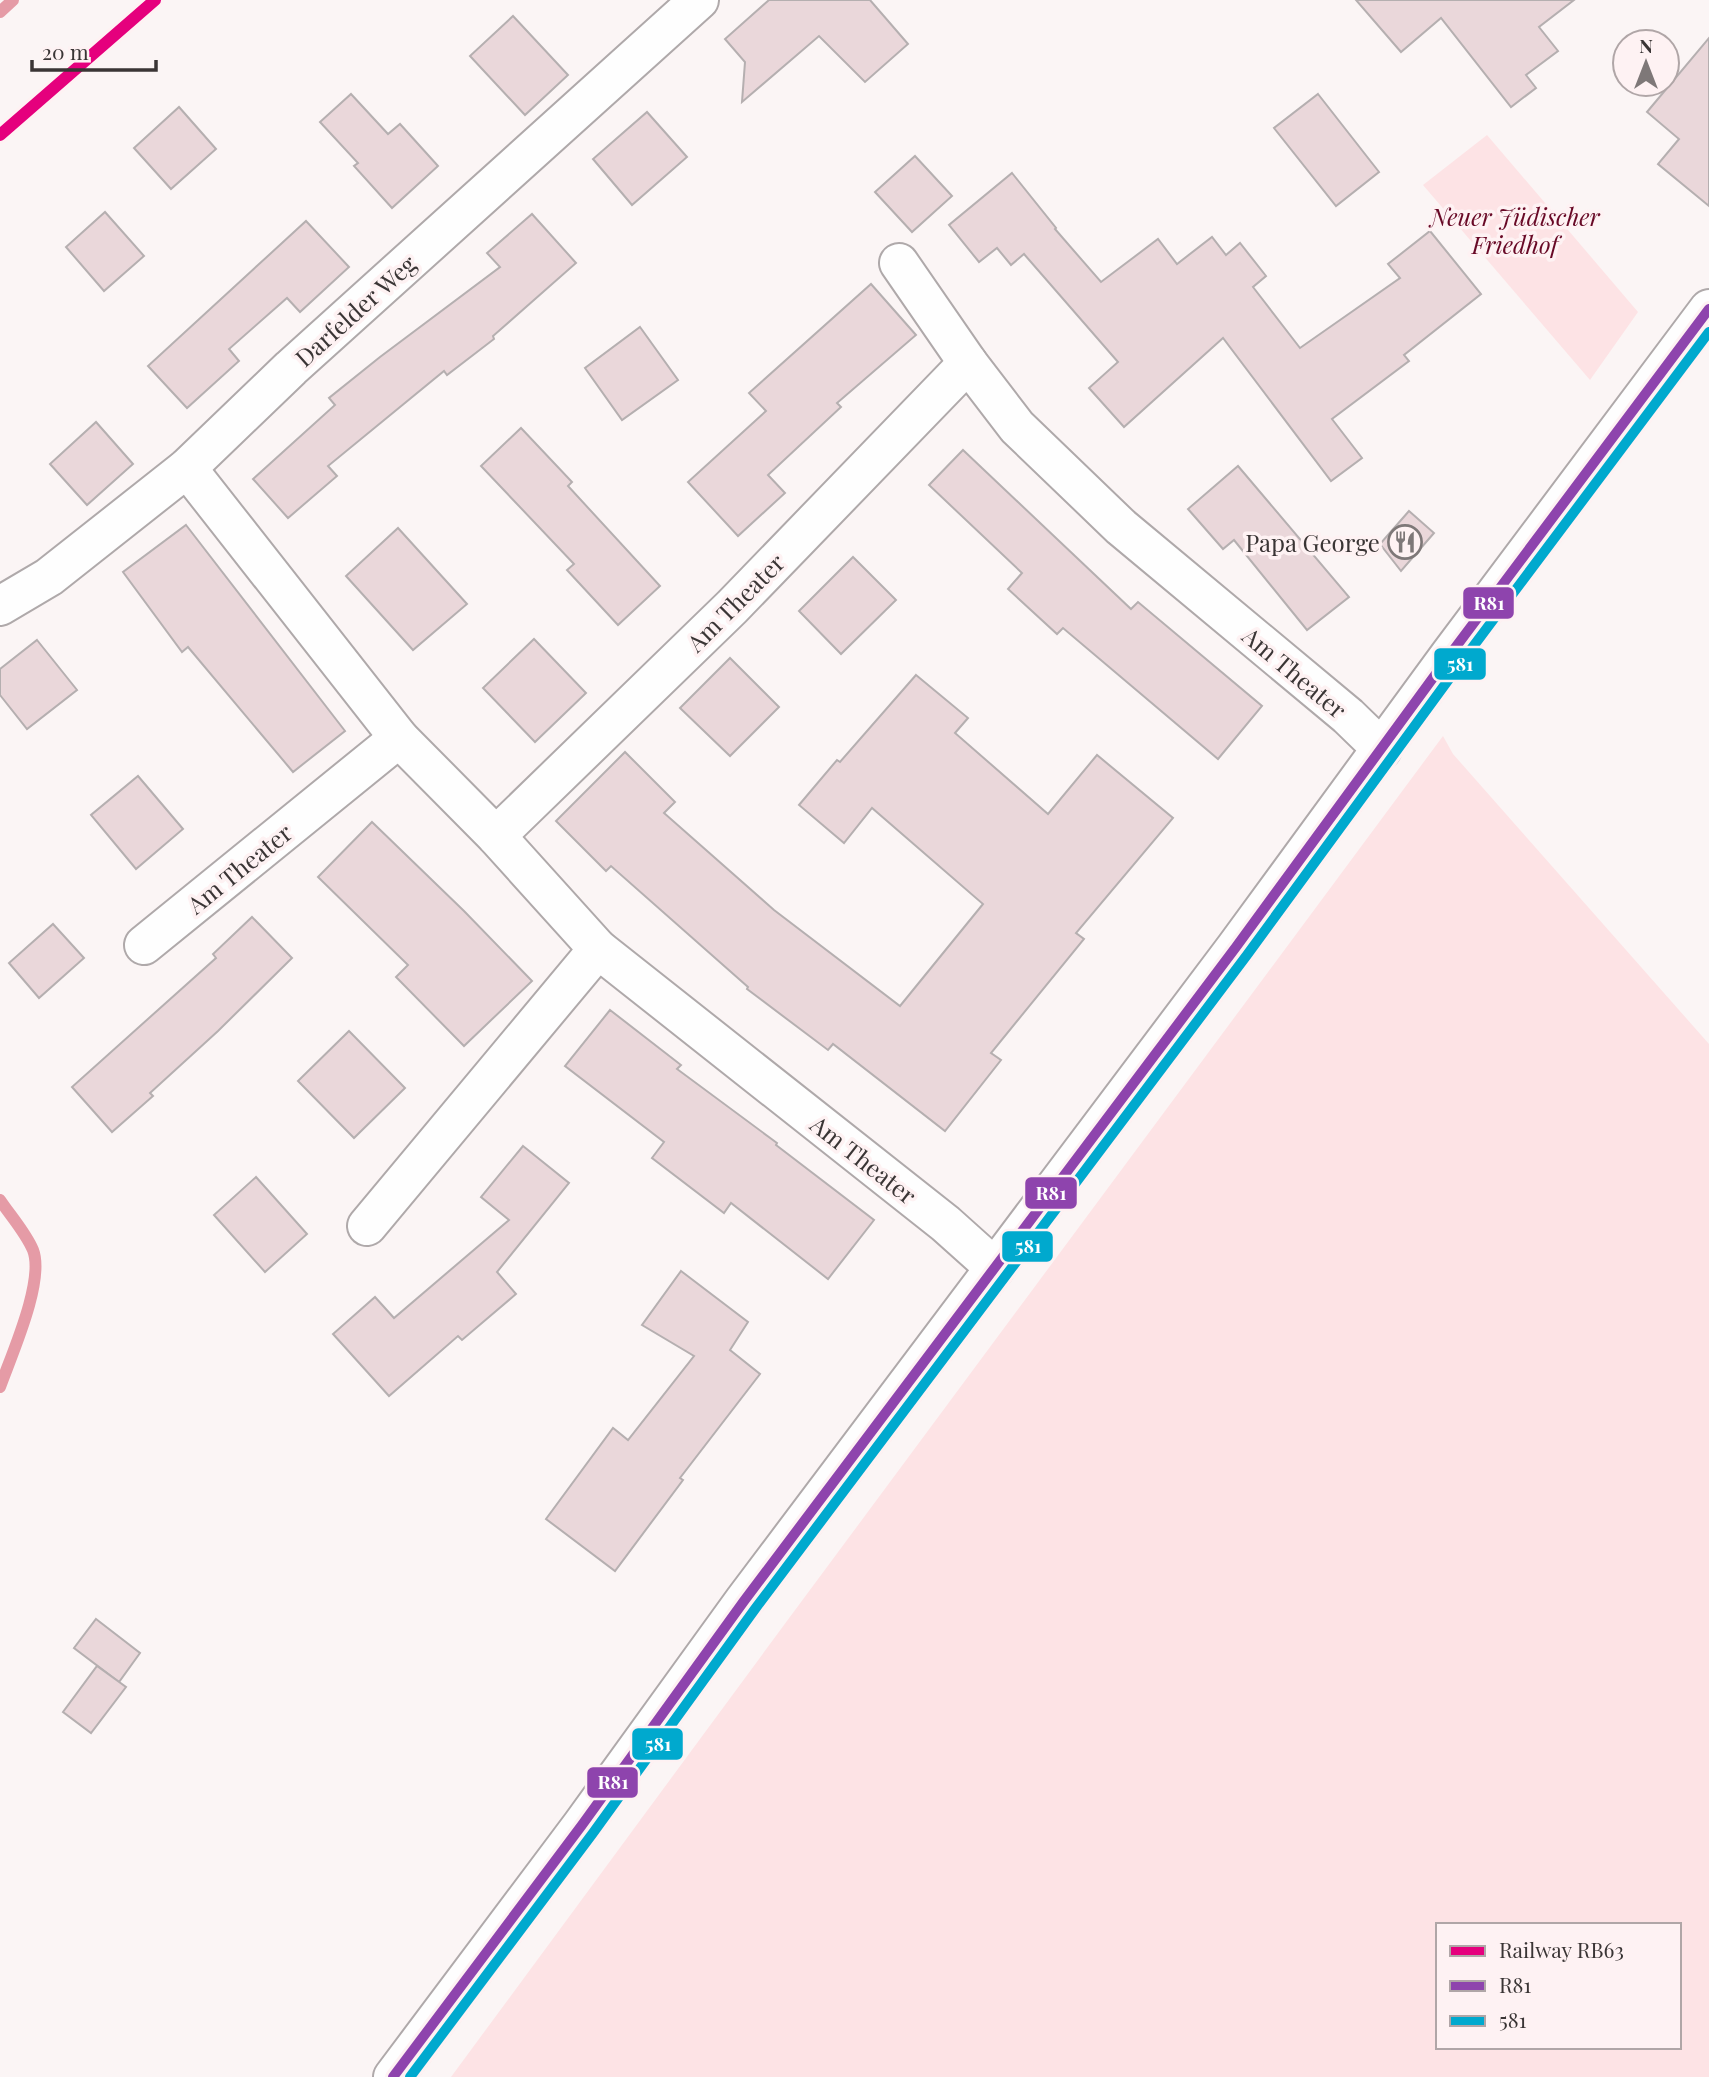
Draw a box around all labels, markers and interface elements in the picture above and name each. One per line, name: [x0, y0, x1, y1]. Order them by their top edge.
scale bar: [32, 28, 156, 72]
north arrow: [1611, 28, 1681, 98]
text: N: [1639, 32, 1653, 58]
text: 20 m: [42, 37, 89, 65]
park label: Neuer Jüdischer Friedhof: [1428, 200, 1601, 260]
street label: Darfelder Weg: [288, 247, 423, 373]
restaurant icon: Papa George: [1386, 523, 1424, 561]
place label: Papa George: [1245, 526, 1380, 558]
street label: Am Theater: [678, 546, 791, 659]
line badge: R81: [1462, 586, 1515, 620]
text: R81: [1473, 589, 1505, 615]
street label: Am Theater: [1236, 619, 1354, 725]
line badge: 581: [1433, 647, 1487, 681]
text: 581: [1447, 650, 1473, 676]
street label: Am Theater: [179, 816, 298, 921]
street label: Am Theater: [804, 1107, 924, 1211]
line badge: R81: [1024, 1176, 1078, 1210]
text: R81: [1035, 1179, 1067, 1205]
line badge: 581: [1001, 1230, 1054, 1263]
text: 581: [1015, 1232, 1041, 1258]
line badge: 581: [631, 1727, 684, 1761]
text: 581: [645, 1730, 671, 1756]
line badge: R81: [586, 1766, 639, 1799]
text: R81: [597, 1768, 629, 1794]
legend: [1436, 1923, 1681, 2049]
text: Railway RB63: [1499, 1935, 1624, 1963]
text: R81: [1499, 1970, 1532, 1998]
text: 581: [1499, 2005, 1527, 2033]

